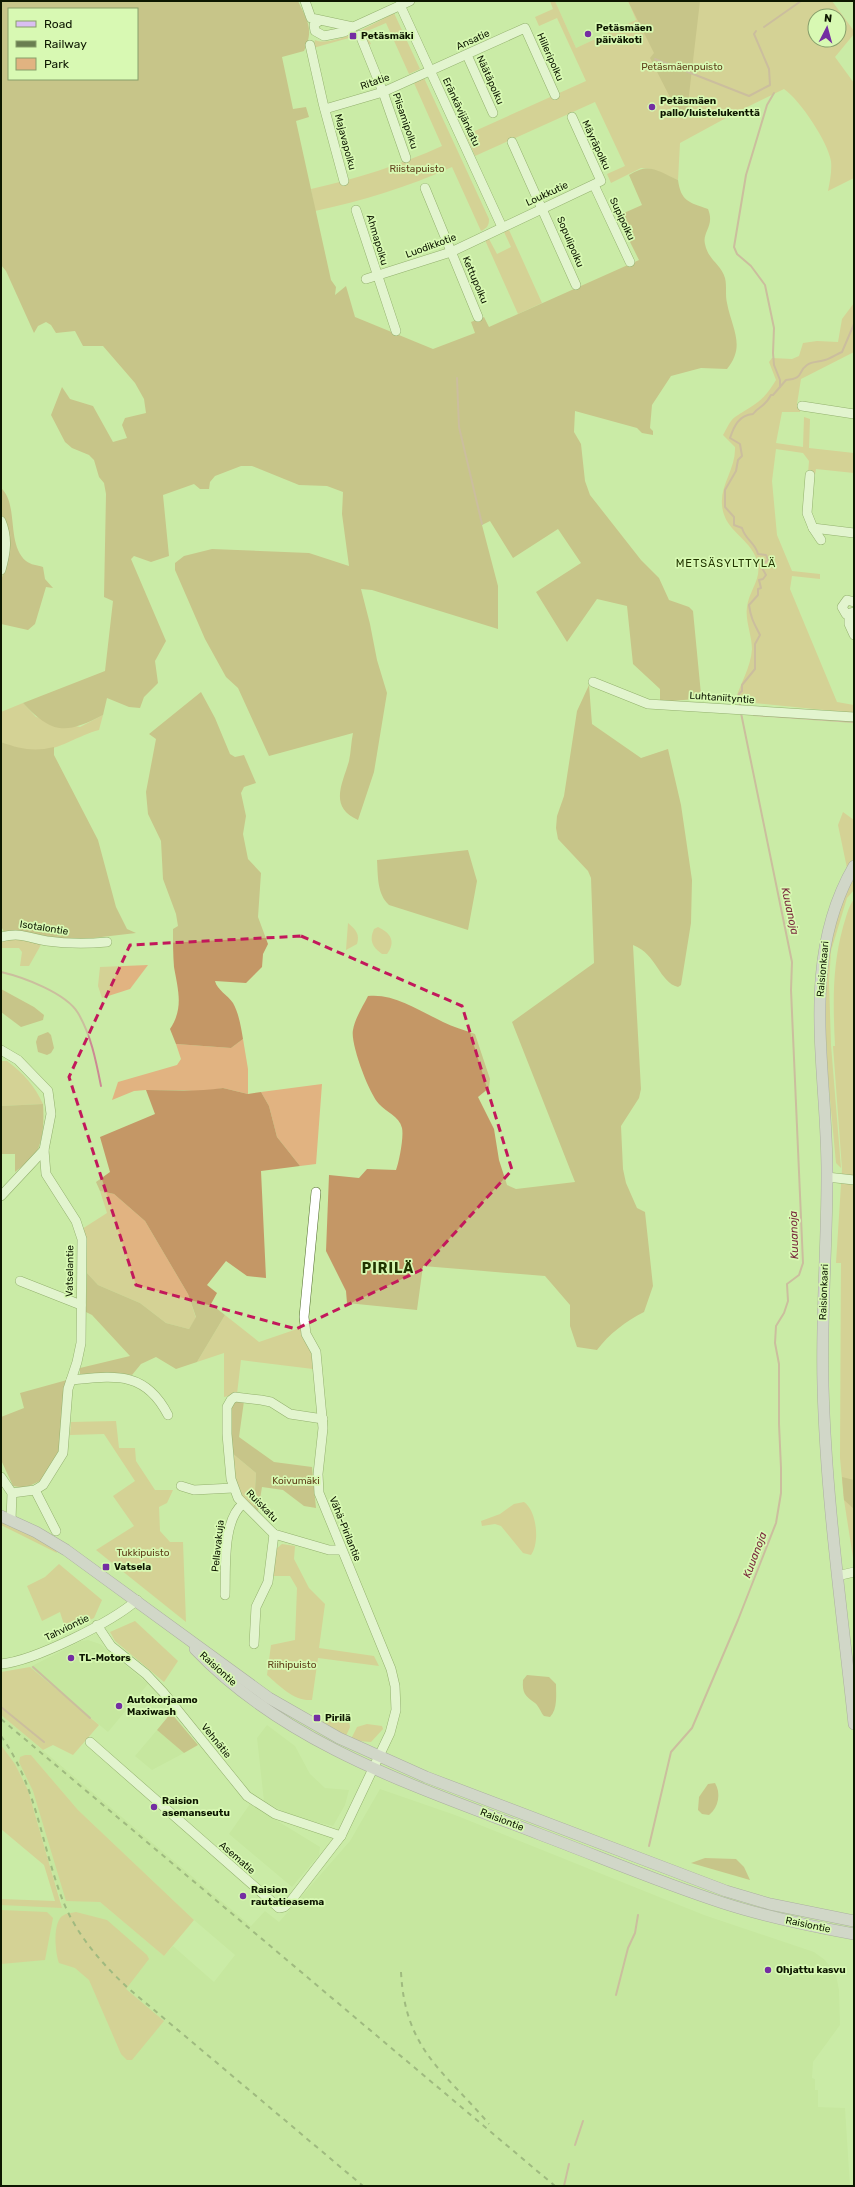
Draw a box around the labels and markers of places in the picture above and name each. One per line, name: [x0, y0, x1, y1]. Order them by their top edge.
place label: Petäsmäen päiväkoti: [596, 22, 652, 46]
marker: Petäsmäen päiväkoti: [583, 29, 593, 39]
place label: Petäsmäki: [361, 30, 414, 42]
marker: Petäsmäki: [348, 31, 358, 41]
place label: Petäsmäen pallo/luistelukenttä: [660, 95, 760, 119]
marker: Petäsmäen pallo/luistelukenttä: [647, 102, 657, 112]
place label: Vatsela: [114, 1561, 151, 1573]
marker: Vatsela: [101, 1562, 111, 1572]
place label: TL-Motors: [79, 1652, 131, 1664]
marker: TL-Motors: [66, 1653, 76, 1663]
place label: Autokorjaamo Maxiwash: [127, 1694, 198, 1718]
marker: Autokorjaamo Maxiwash: [114, 1701, 124, 1711]
place label: Pirilä: [325, 1712, 351, 1724]
marker: Pirilä: [312, 1713, 322, 1723]
place label: Raision asemanseutu: [162, 1795, 230, 1819]
marker: Raision asemanseutu: [149, 1802, 159, 1812]
place label: Raision rautatieasema: [251, 1884, 324, 1908]
marker: Raision rautatieasema: [238, 1891, 248, 1901]
place label: Ohjattu kasvu: [776, 1964, 846, 1976]
marker: Ohjattu kasvu: [763, 1965, 773, 1975]

